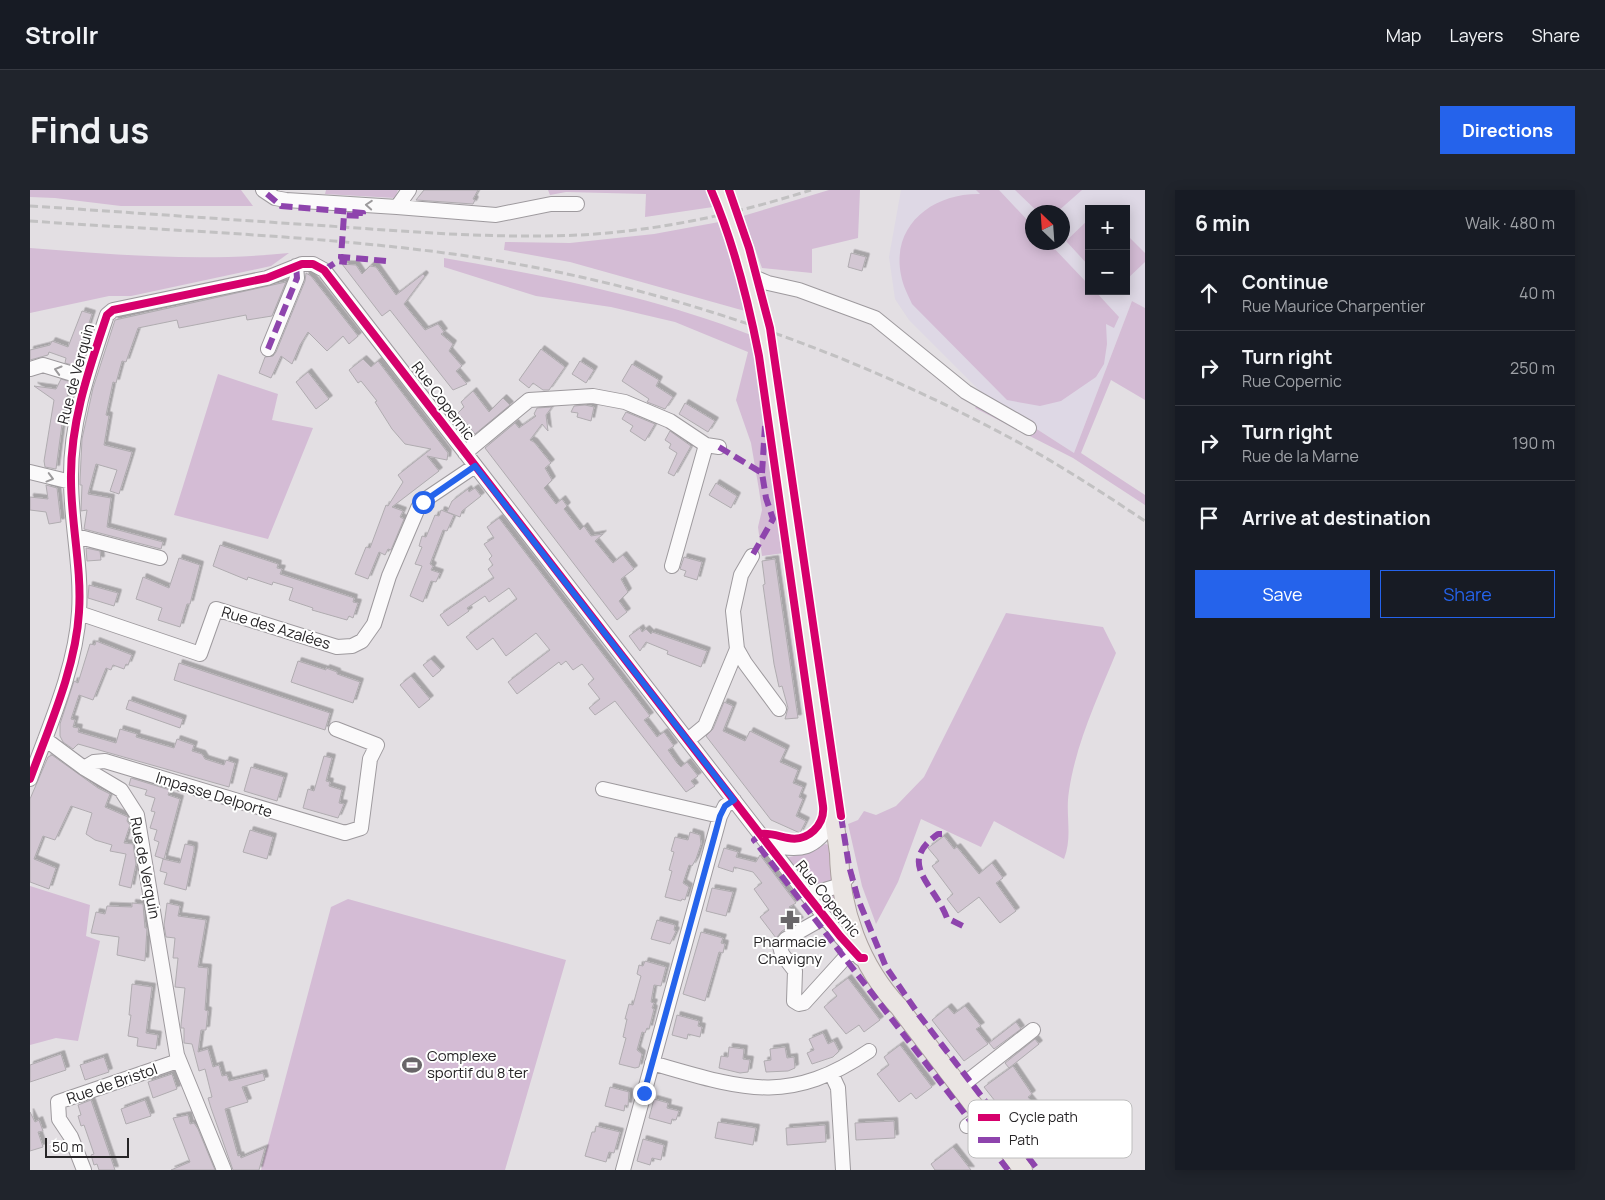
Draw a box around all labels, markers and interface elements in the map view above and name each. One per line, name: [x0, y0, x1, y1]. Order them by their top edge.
text: Strollr: [25, 18, 98, 51]
text: Map: [1386, 23, 1421, 47]
text: Layers: [1449, 23, 1503, 47]
text: Share: [1531, 23, 1580, 47]
text: Find us: [30, 106, 149, 154]
button: Directions: [1440, 106, 1575, 154]
one-way arrow: [365, 200, 373, 211]
north arrow: [1025, 205, 1070, 250]
map controls: [1085, 205, 1130, 295]
button: +: [1085, 205, 1130, 250]
text: 6 min: [1195, 209, 1250, 237]
text: Walk · 480 m: [1465, 212, 1555, 234]
button: −: [1085, 250, 1130, 295]
text: Continue: [1242, 269, 1328, 295]
icon: ahead: [1195, 279, 1223, 307]
text: 40 m: [1519, 282, 1555, 304]
text: Rue Maurice Charpentier: [1242, 295, 1426, 317]
street label: Rue de Verquin: [52, 321, 99, 426]
text: Turn right: [1242, 344, 1332, 370]
icon: right: [1195, 354, 1223, 382]
street label: Rue Copernic: [407, 357, 480, 444]
text: 250 m: [1510, 357, 1555, 379]
one-way arrow: [54, 365, 63, 375]
text: Rue Copernic: [1242, 370, 1342, 392]
text: Turn right: [1242, 419, 1332, 445]
icon: right: [1195, 429, 1223, 457]
text: 190 m: [1512, 432, 1555, 454]
text: Rue de la Marne: [1242, 445, 1359, 467]
one-way arrow: [46, 472, 54, 482]
route start: [412, 491, 435, 514]
icon: arrive: [1195, 504, 1223, 532]
text: Arrive at destination: [1242, 505, 1431, 531]
button: Save: [1195, 570, 1370, 618]
button: Share: [1380, 570, 1555, 618]
street label: Rue des Azalées: [219, 601, 333, 654]
street label: Impasse Delporte: [153, 767, 275, 822]
street label: Rue de Verquin: [125, 815, 166, 921]
street label: Rue Copernic: [791, 856, 866, 942]
pharmacy icon: Pharmacie Chavigny: [779, 909, 801, 931]
place label: Pharmacie Chavigny: [753, 931, 827, 969]
place label: Complexe sportif du 8 ter: [427, 1045, 529, 1083]
sports icon: Complexe sportif du 8 ter: [401, 1054, 423, 1076]
street label: Rue de Bristol: [64, 1058, 160, 1109]
route end: [633, 1082, 656, 1105]
legend: [968, 1100, 1132, 1158]
text: Cycle path: [1009, 1107, 1078, 1126]
text: Path: [1009, 1130, 1039, 1149]
scale bar: [45, 1135, 129, 1158]
text: 50 m: [52, 1137, 83, 1156]

